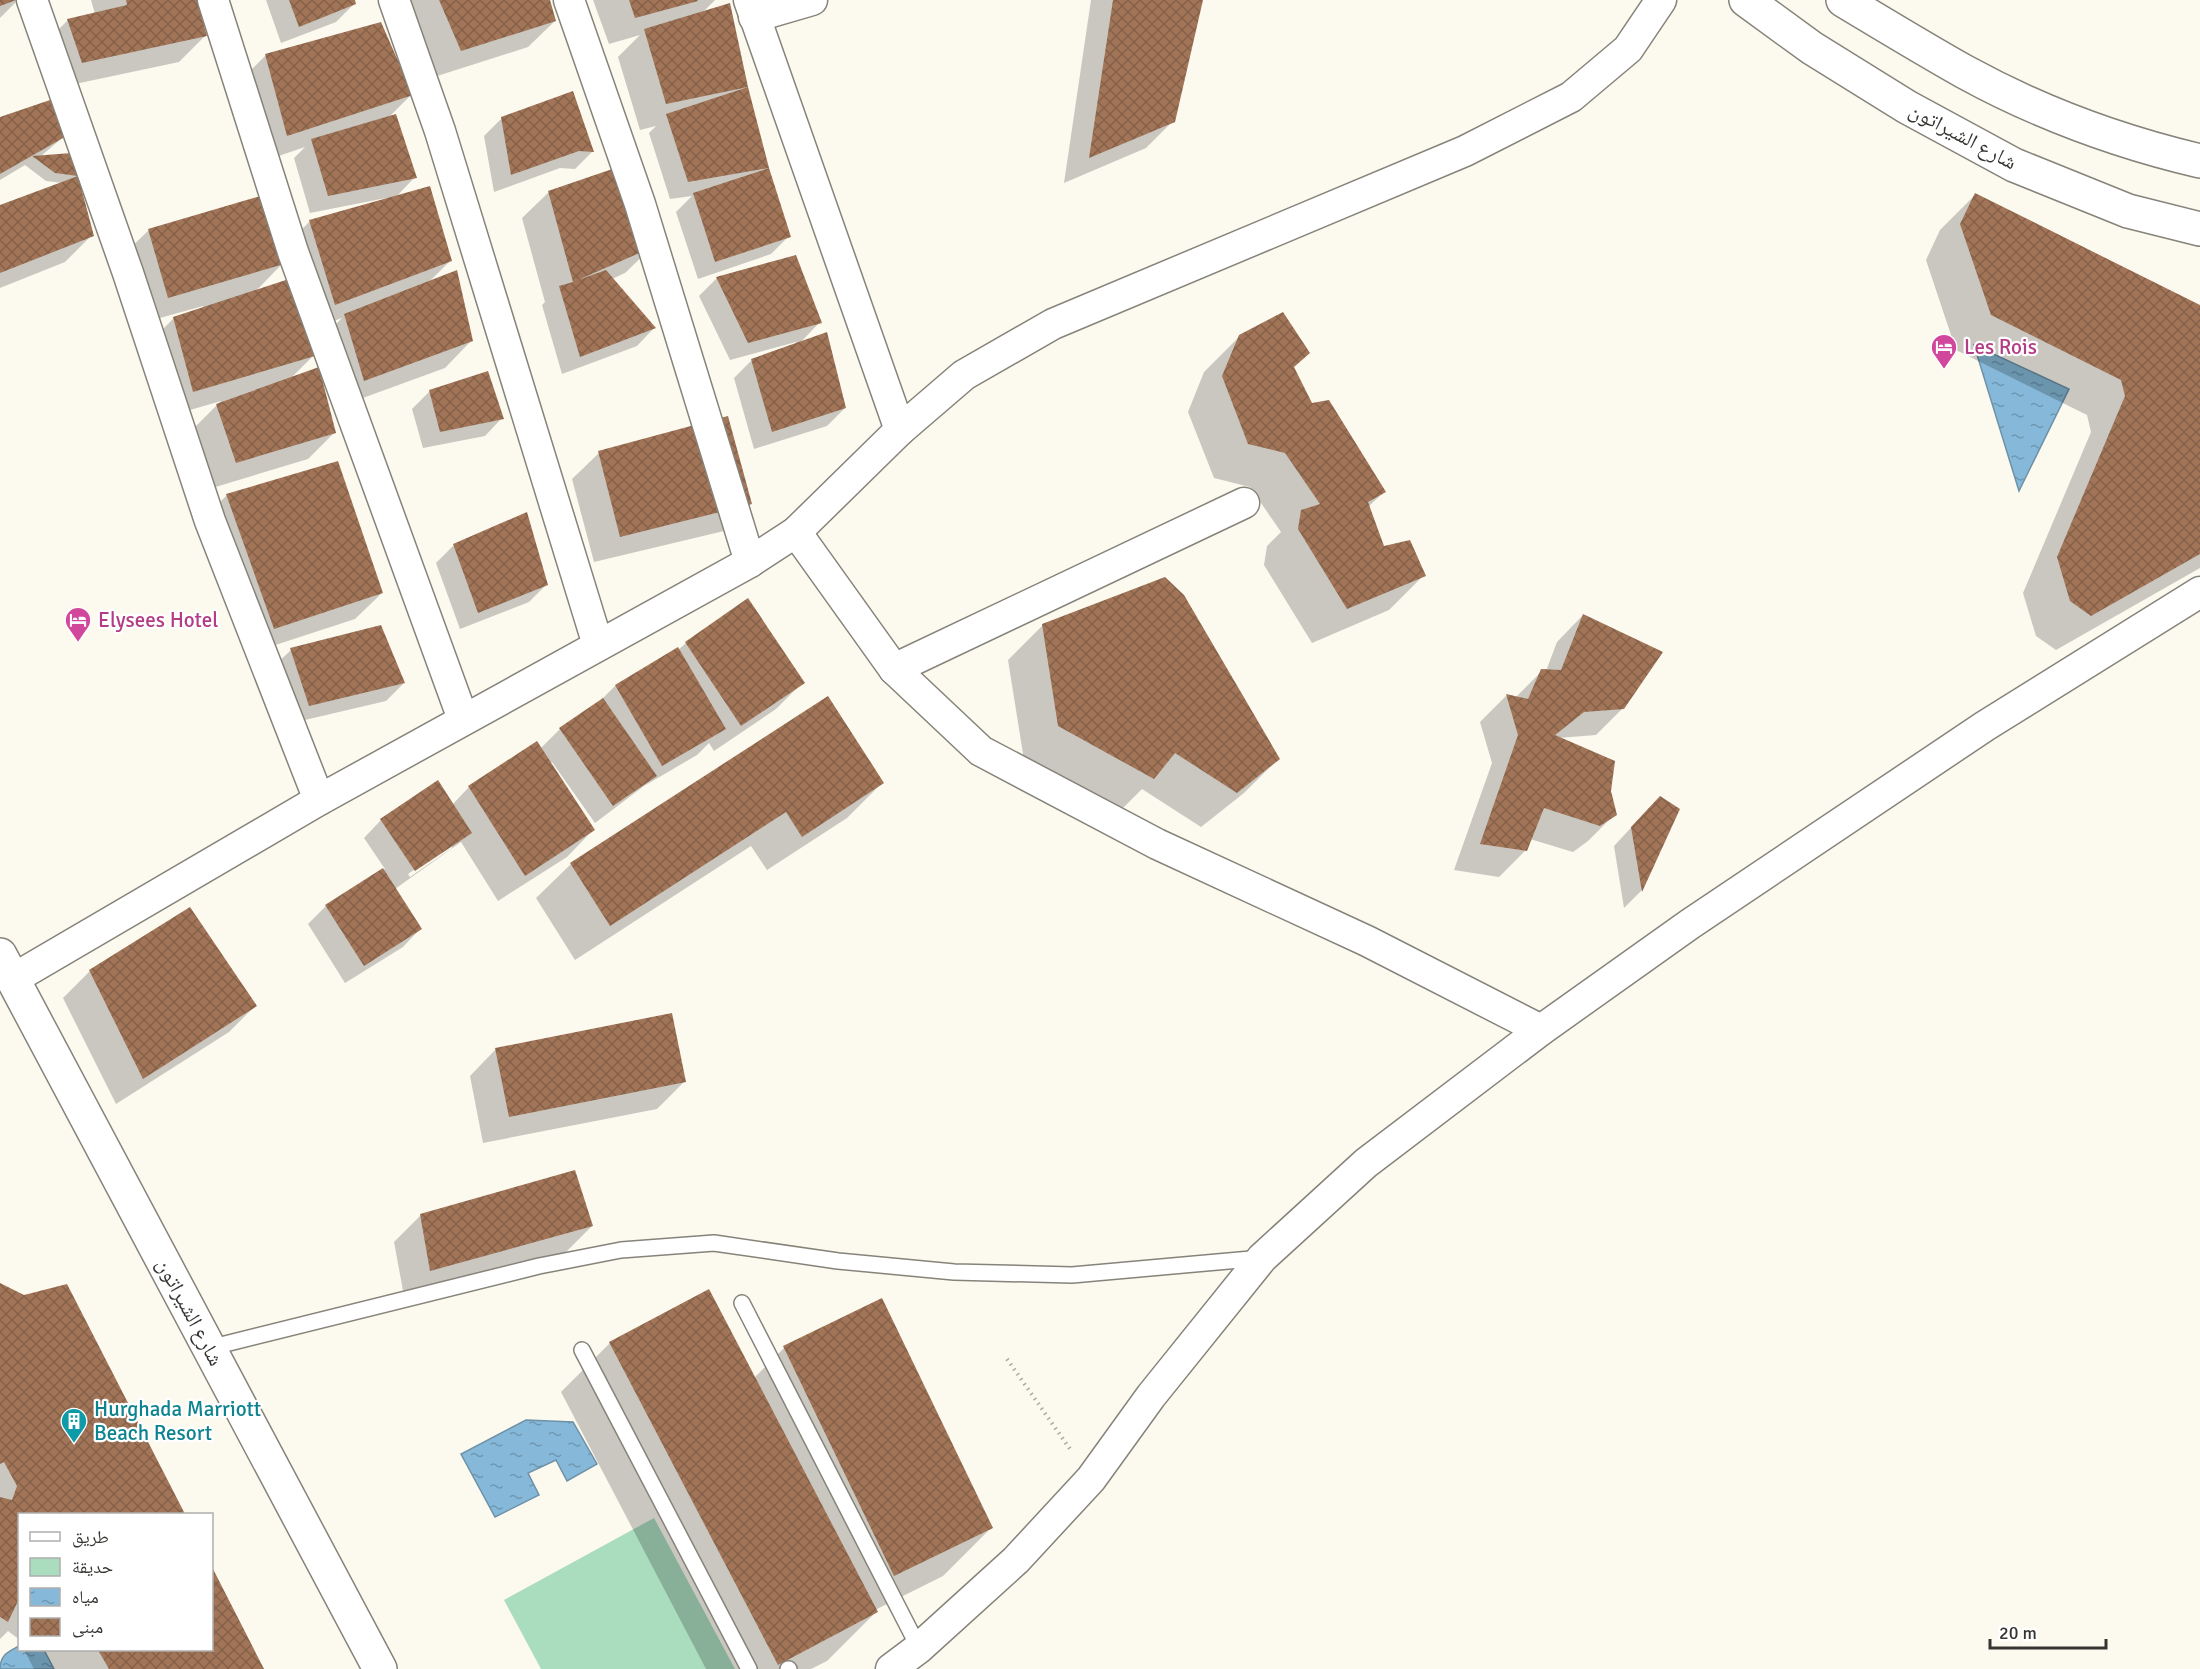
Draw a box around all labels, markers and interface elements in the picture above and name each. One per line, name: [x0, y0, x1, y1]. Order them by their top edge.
street label: شارع الشيراتون: [1905, 97, 2021, 175]
hotel icon: Les Rois: [1929, 332, 1959, 370]
place label: Les Rois: [1964, 334, 2037, 360]
hotel icon: Elysees Hotel: [63, 605, 93, 643]
place label: Elysees Hotel: [98, 607, 218, 633]
street label: شارع الشيراتون: [151, 1254, 229, 1370]
place label: Hurghada Marriott Beach Resort: [94, 1396, 261, 1446]
building icon: Hurghada Marriott Beach Resort: [59, 1406, 89, 1444]
legend: [18, 1513, 213, 1651]
text: طريق: [72, 1526, 109, 1548]
text: حديقة: [72, 1556, 113, 1578]
text: مياه: [72, 1586, 99, 1608]
scale bar: [1990, 1612, 2106, 1650]
text: مبنى: [72, 1616, 103, 1638]
text: 20 m: [1999, 1622, 2037, 1644]

